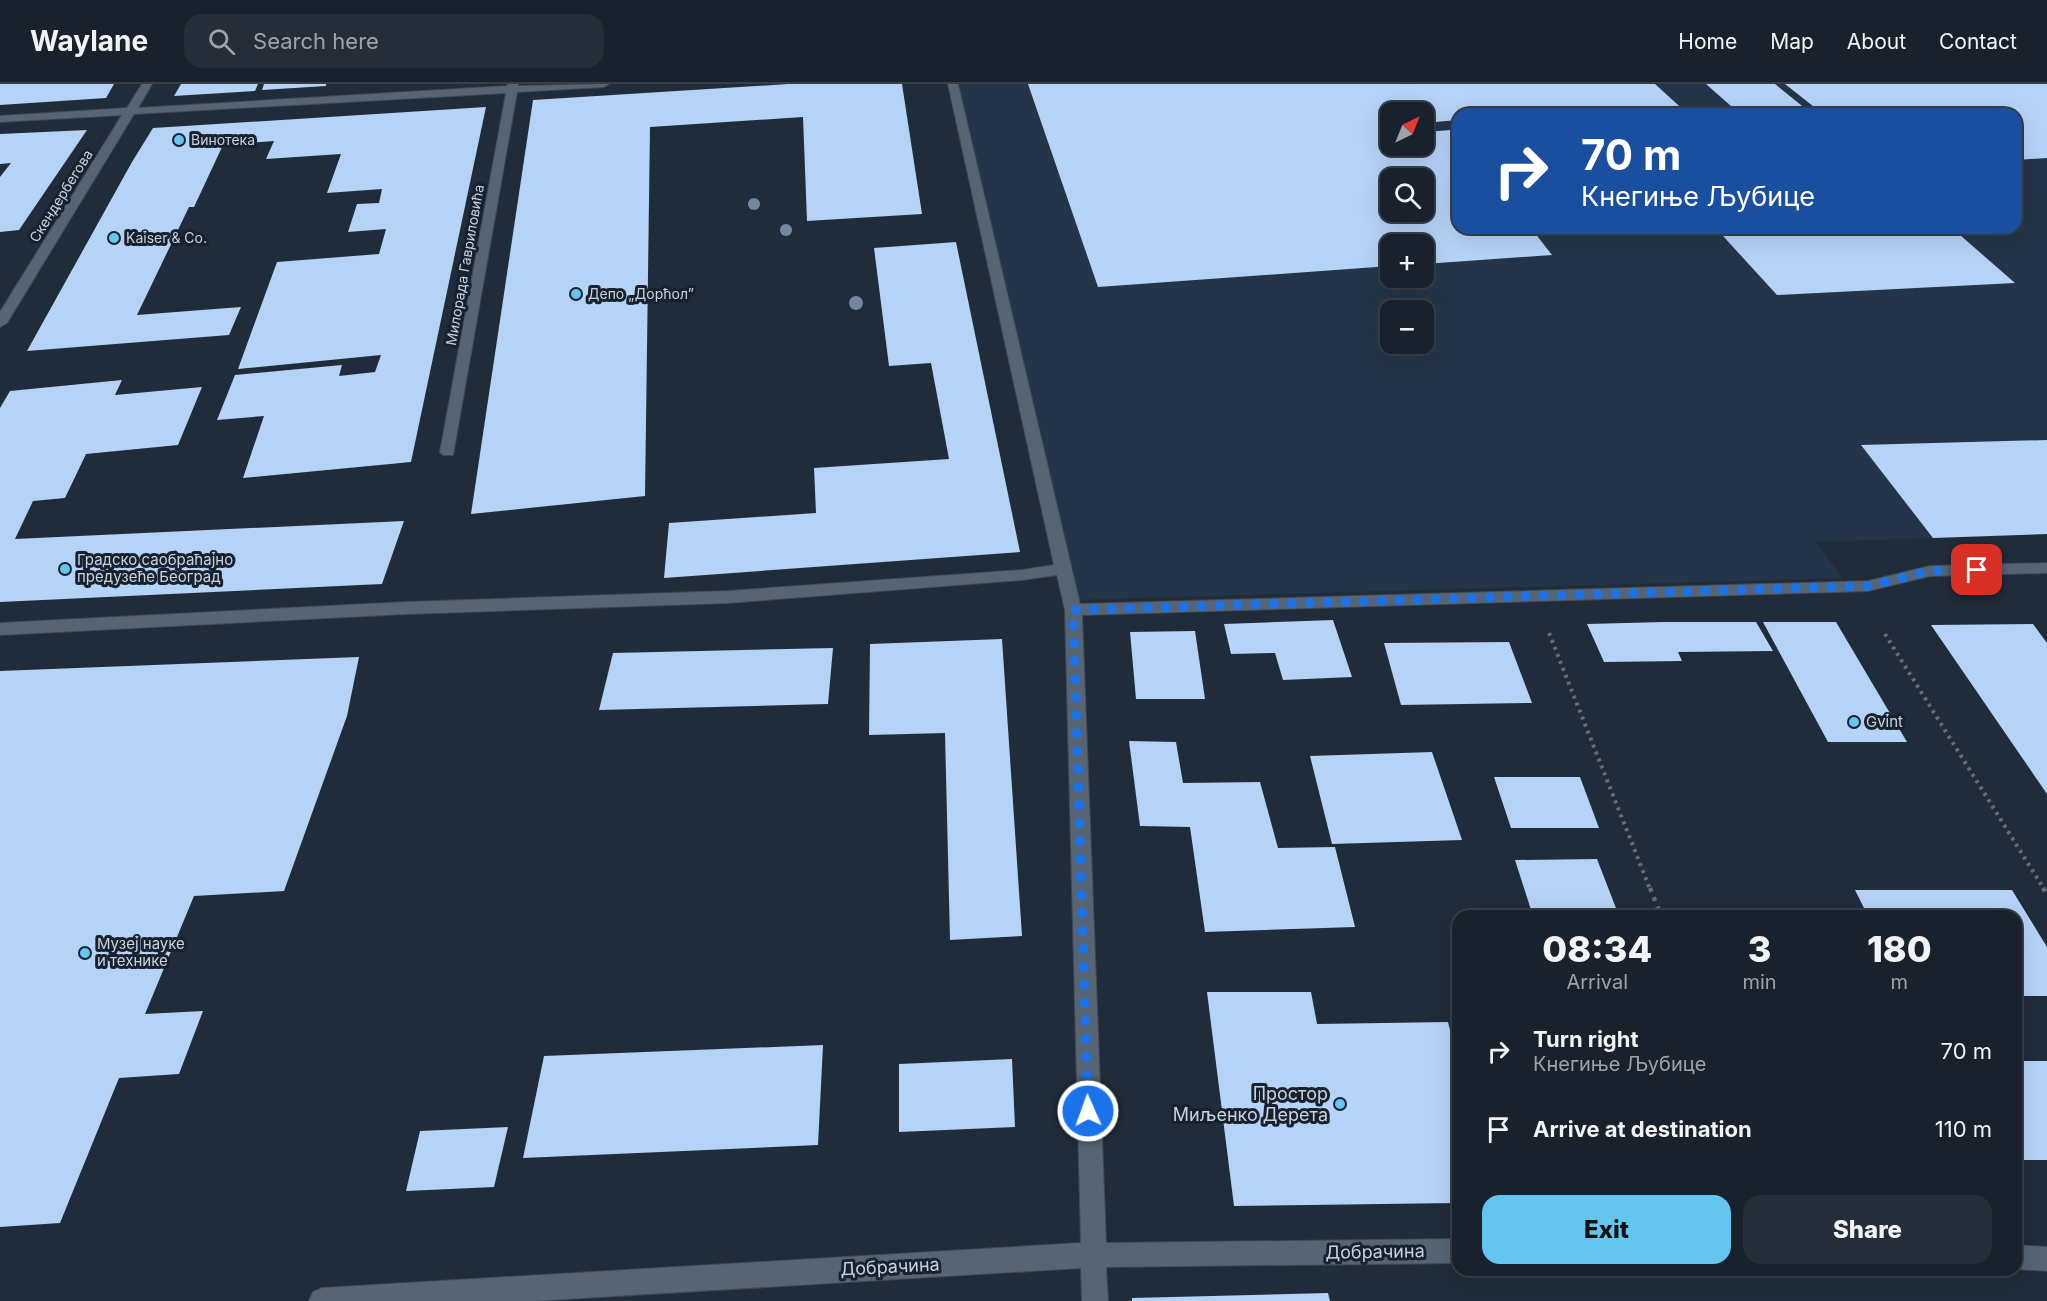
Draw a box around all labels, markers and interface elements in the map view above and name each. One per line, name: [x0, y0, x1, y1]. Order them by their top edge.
search box: [184, 14, 604, 68]
text: Waylane: [30, 24, 148, 58]
icon: search: [205, 25, 238, 58]
text: Search here: [253, 28, 379, 54]
text: Home: [1678, 29, 1737, 54]
text: Map: [1770, 29, 1814, 54]
text: About: [1847, 29, 1906, 54]
text: Contact: [1939, 29, 2017, 54]
north arrow: [1380, 102, 1434, 156]
map controls: [1380, 102, 1434, 354]
text: 70 m: [1581, 129, 1681, 180]
place label: Винотека: [191, 131, 255, 148]
icon: right: [1482, 132, 1560, 210]
marker: Винотека: [172, 133, 186, 147]
street label: Скендербегова: [25, 146, 96, 245]
button: search: [1380, 168, 1434, 222]
text: Кнегиње Љубице: [1581, 180, 1815, 213]
street label: Милорада Гавриловића: [442, 183, 487, 347]
place label: Kaiser & Co.: [126, 229, 207, 246]
marker: Kaiser & Co.: [107, 231, 121, 245]
button: +: [1380, 234, 1434, 288]
place label: Депо „Дорћол”: [588, 285, 694, 302]
marker: Депо „Дорћол”: [569, 287, 583, 301]
button: −: [1380, 300, 1434, 354]
pin: [1951, 544, 2002, 595]
place label: Градско саобраћајно предузеће Београд: [77, 550, 233, 586]
icon: arrive: [1960, 553, 1993, 586]
marker: Градско саобраћајно предузеће Београд: [58, 562, 72, 576]
place label: Gvint: [1866, 712, 1903, 731]
marker: Gvint: [1847, 715, 1861, 729]
text: 08:34: [1542, 927, 1652, 971]
text: 3: [1748, 927, 1771, 971]
text: 180: [1867, 927, 1932, 971]
place label: Музеј науке и технике: [97, 934, 185, 970]
marker: Музеј науке и технике: [78, 946, 92, 960]
text: Arrival: [1566, 970, 1628, 994]
text: min: [1743, 970, 1777, 994]
text: m: [1891, 970, 1908, 994]
text: Turn right: [1533, 1026, 1639, 1052]
icon: right: [1482, 1035, 1515, 1068]
text: 70 m: [1941, 1038, 1992, 1064]
text: Кнегиње Љубице: [1533, 1052, 1706, 1076]
position arrow: [1056, 1079, 1120, 1143]
place label: Простор Миљенко Дерета: [1173, 1083, 1328, 1125]
marker: Простор Миљенко Дерета: [1333, 1097, 1347, 1111]
icon: arrive: [1482, 1113, 1515, 1146]
text: Arrive at destination: [1533, 1116, 1752, 1142]
text: 110 m: [1935, 1116, 1992, 1142]
button: Exit: [1482, 1195, 1731, 1264]
button: Share: [1743, 1195, 1992, 1264]
street label: Добрачина: [1325, 1240, 1425, 1263]
street label: Добрачина: [840, 1253, 940, 1280]

